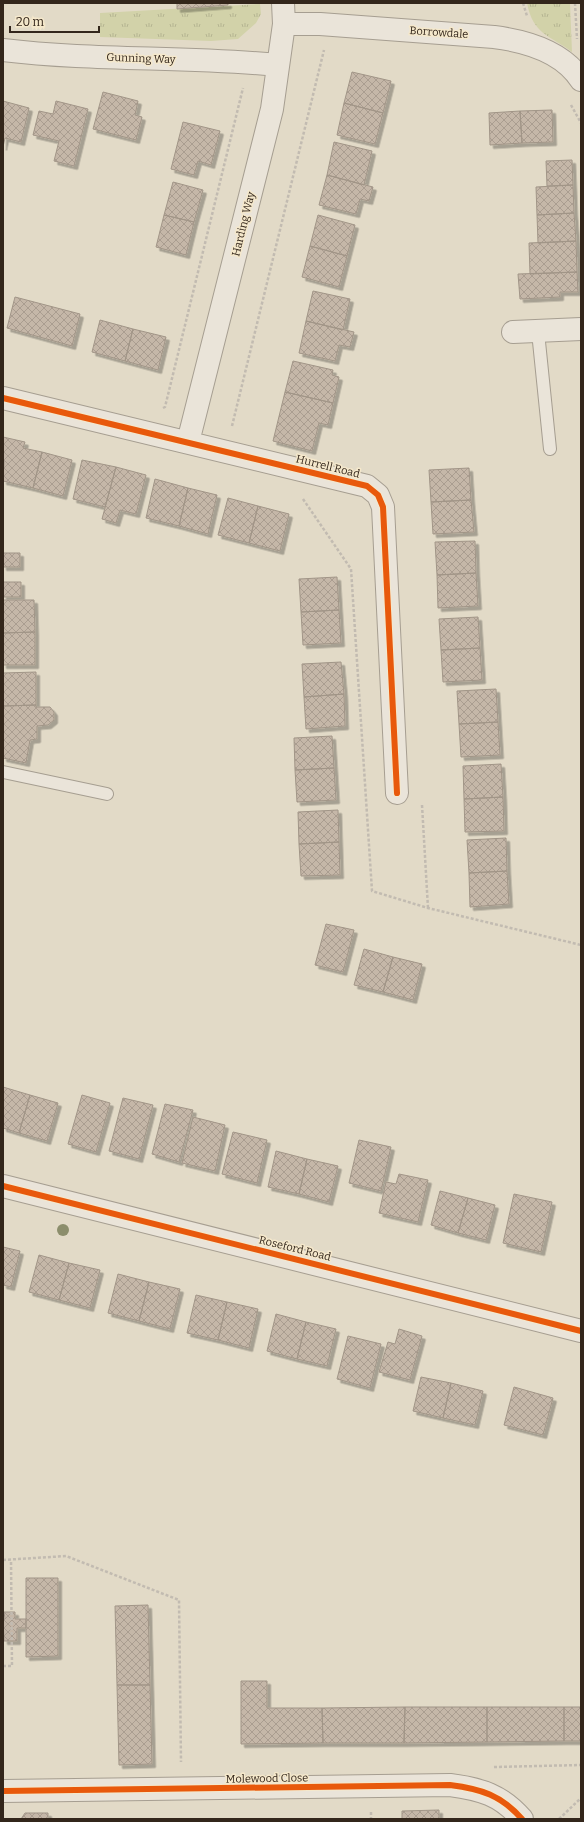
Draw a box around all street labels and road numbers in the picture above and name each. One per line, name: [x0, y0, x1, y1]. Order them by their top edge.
street label: Borrowdale: [409, 24, 469, 41]
street label: Gunning Way: [106, 51, 176, 66]
street label: Harding Way: [229, 190, 258, 258]
street label: Hurrell Road: [295, 452, 362, 481]
street label: Roseford Road: [257, 1233, 333, 1264]
street label: Molewood Close: [226, 1771, 308, 1786]

